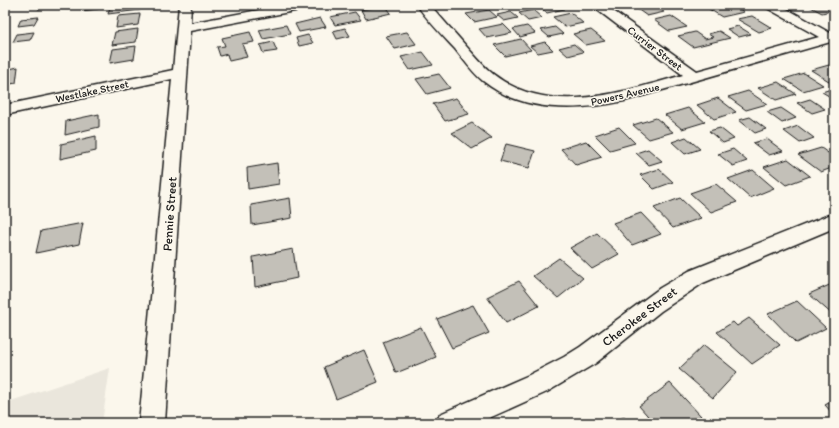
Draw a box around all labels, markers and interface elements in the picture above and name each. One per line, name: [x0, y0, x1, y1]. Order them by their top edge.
street label: Currier Street: [625, 23, 685, 73]
street label: Westlake Street: [54, 77, 130, 106]
street label: Powers Avenue: [589, 80, 661, 109]
street label: Pennie Street: [159, 176, 180, 252]
street label: Cherokee Street: [599, 283, 680, 349]

